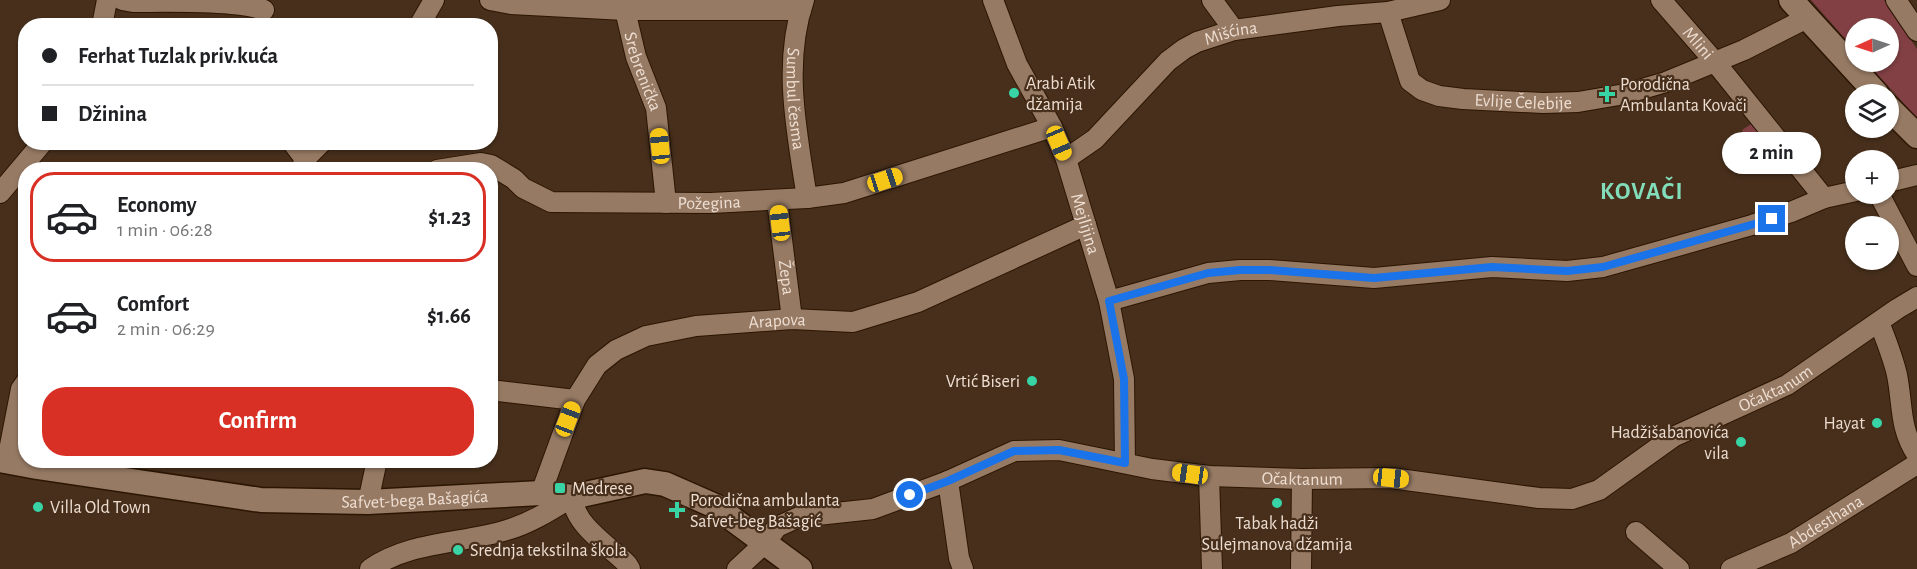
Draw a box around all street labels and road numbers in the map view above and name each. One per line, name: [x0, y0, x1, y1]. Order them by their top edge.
street label: Mišćina: [1202, 19, 1258, 49]
street label: Mlini: [1679, 24, 1717, 63]
street label: Srebrenička: [620, 30, 664, 114]
street label: Sumbul česma: [783, 47, 807, 151]
street label: Evlije Čelebije: [1474, 91, 1572, 113]
street label: Mejlijina: [1067, 192, 1102, 257]
street label: Požegina: [678, 193, 741, 213]
street label: Žepa: [775, 259, 797, 296]
street label: Arapova: [748, 311, 806, 332]
street label: Očaktanum: [1736, 362, 1816, 416]
street label: Očaktanum: [1261, 470, 1343, 489]
street label: Safvet-bega Bašagića: [341, 488, 489, 512]
street label: Abdesthana: [1785, 492, 1867, 552]

